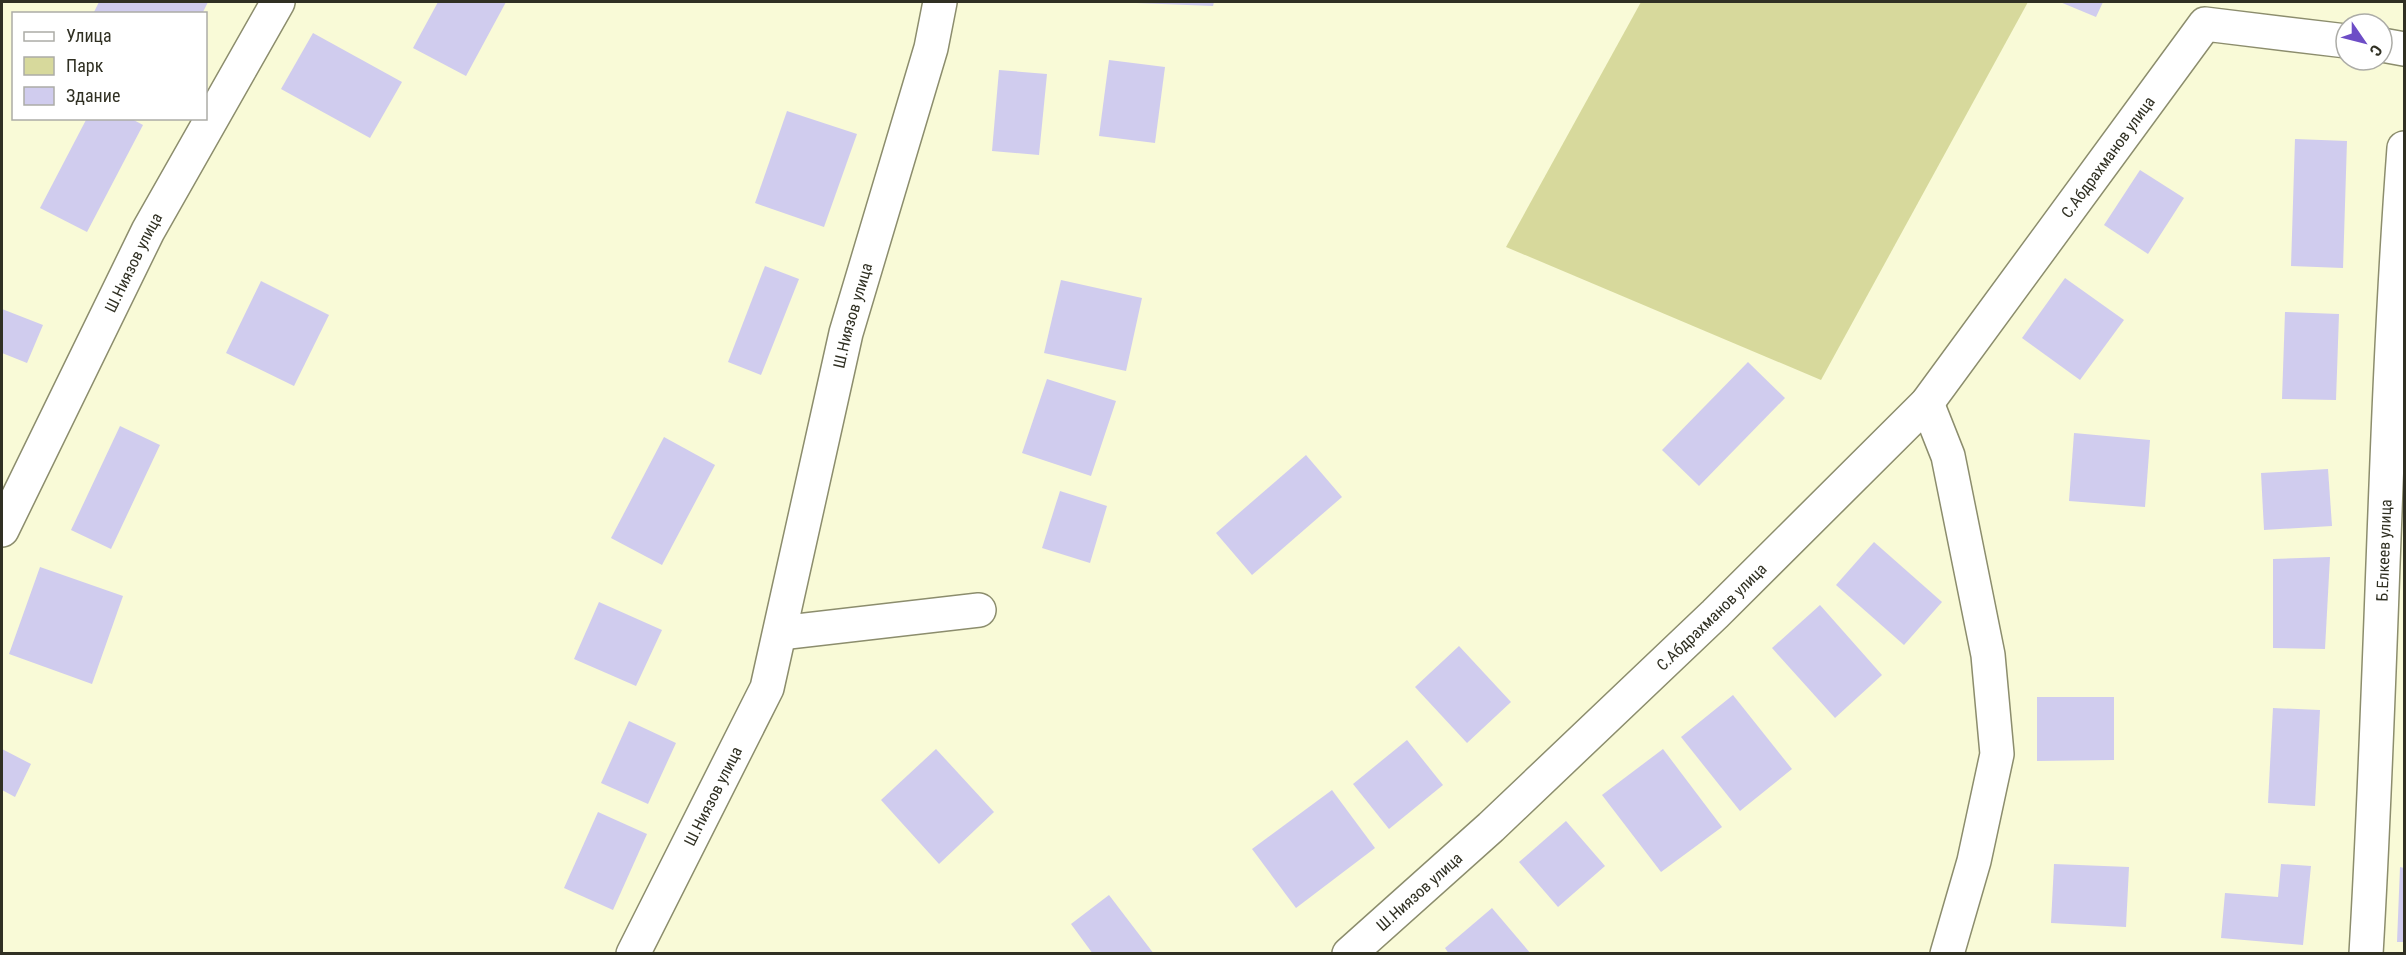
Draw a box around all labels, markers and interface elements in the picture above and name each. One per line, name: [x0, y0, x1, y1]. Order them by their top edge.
legend: [12, 12, 207, 120]
north arrow: [2334, 12, 2394, 72]
text: Улица: [66, 25, 112, 46]
text: С: [2365, 41, 2386, 60]
text: Парк: [66, 55, 104, 76]
text: Здание: [66, 85, 120, 106]
street label: С.Абдрахманов улица: [2057, 92, 2158, 221]
street label: Ш.Ниязов улица: [100, 209, 166, 315]
street label: Ш.Ниязов улица: [829, 260, 876, 370]
street label: Б.Елкеев улица: [2372, 499, 2395, 602]
street label: С.Абдрахманов улица: [1652, 559, 1770, 674]
street label: Ш.Ниязов улица: [680, 743, 746, 849]
street label: Ш.Ниязов улица: [1372, 848, 1466, 935]

